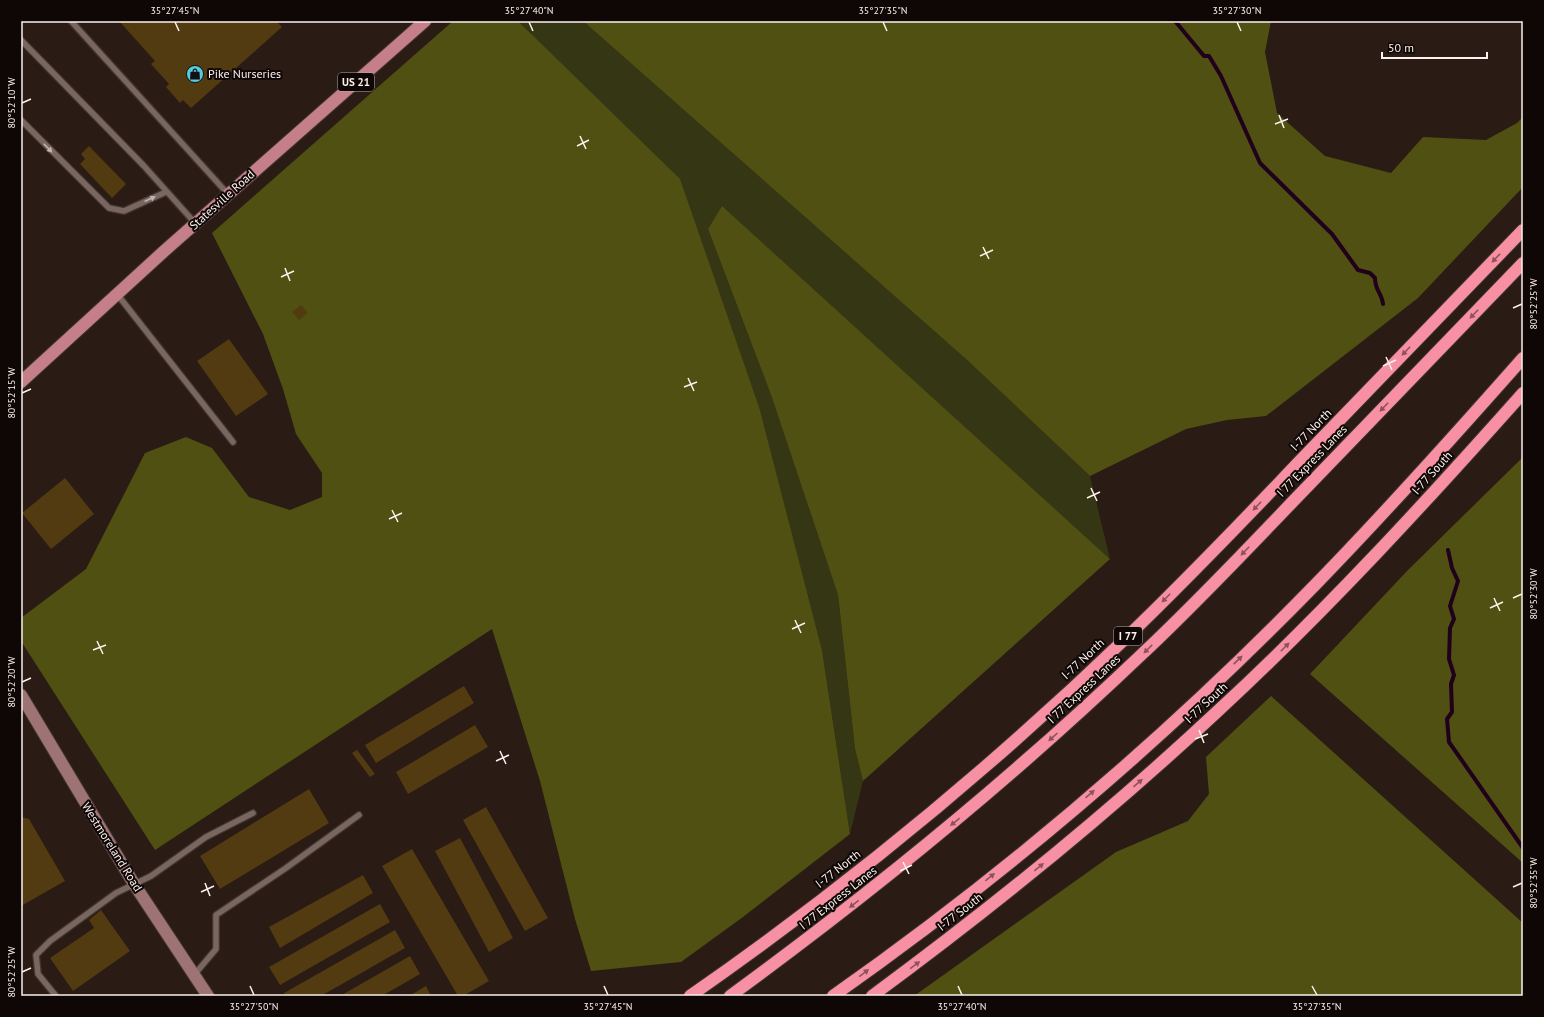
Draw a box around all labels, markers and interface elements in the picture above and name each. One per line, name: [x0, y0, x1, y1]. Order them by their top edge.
text: 35°27'45"N: [150, 4, 200, 17]
text: 35°27'40"N: [504, 4, 554, 17]
text: 35°27'35"N: [858, 4, 908, 17]
text: 35°27'30"N: [1212, 4, 1262, 17]
scale bar: [1382, 34, 1487, 60]
text: 50 m: [1388, 40, 1414, 55]
shop icon: Pike Nurseries: [185, 64, 205, 84]
place label: Pike Nurseries: [208, 66, 281, 81]
road number: US 21: [338, 73, 374, 91]
text: 80°52'10"W: [5, 77, 18, 129]
one-way arrow: [43, 143, 53, 153]
street label: Statesville Road: [186, 167, 257, 233]
one-way arrow: [145, 196, 156, 202]
one-way arrow: [1491, 253, 1501, 263]
text: 80°52'25"W: [1527, 278, 1540, 330]
one-way arrow: [1469, 309, 1479, 319]
one-way arrow: [1402, 347, 1411, 356]
text: 80°52'15"W: [5, 367, 18, 419]
one-way arrow: [1379, 402, 1388, 412]
street label: I-77 North: [1287, 405, 1334, 454]
street label: I 77 Express Lanes: [1273, 421, 1350, 500]
street label: I-77 South: [1408, 448, 1455, 498]
one-way arrow: [1252, 501, 1262, 511]
one-way arrow: [1240, 546, 1250, 556]
text: 80°52'30"W: [1527, 568, 1540, 620]
one-way arrow: [1161, 593, 1171, 603]
road number: I 77: [1114, 627, 1142, 645]
street label: I-77 North: [1058, 635, 1107, 682]
one-way arrow: [1280, 642, 1290, 652]
one-way arrow: [1143, 644, 1153, 653]
street label: I 77 Express Lanes: [1044, 651, 1123, 726]
one-way arrow: [1233, 655, 1243, 665]
text: 80°52'20"W: [5, 656, 18, 708]
street label: I-77 South: [1181, 679, 1230, 726]
one-way arrow: [1048, 732, 1058, 742]
one-way arrow: [1133, 779, 1143, 788]
one-way arrow: [1085, 790, 1095, 799]
street label: Westmoreland Road: [79, 799, 146, 894]
one-way arrow: [949, 818, 960, 827]
street label: I-77 North: [812, 846, 863, 891]
text: 80°52'35"W: [1527, 857, 1540, 909]
street label: I 77 Express Lanes: [796, 863, 880, 933]
one-way arrow: [1034, 863, 1045, 872]
one-way arrow: [984, 873, 995, 881]
street label: I-77 South: [934, 889, 985, 934]
one-way arrow: [848, 900, 859, 908]
text: 80°52'25"W: [5, 946, 18, 998]
one-way arrow: [909, 960, 920, 969]
one-way arrow: [859, 969, 870, 977]
text: 35°27'50"N: [229, 1000, 279, 1013]
text: 35°27'45"N: [583, 1000, 633, 1013]
text: 35°27'40"N: [937, 1000, 987, 1013]
text: 35°27'35"N: [1292, 1000, 1342, 1013]

